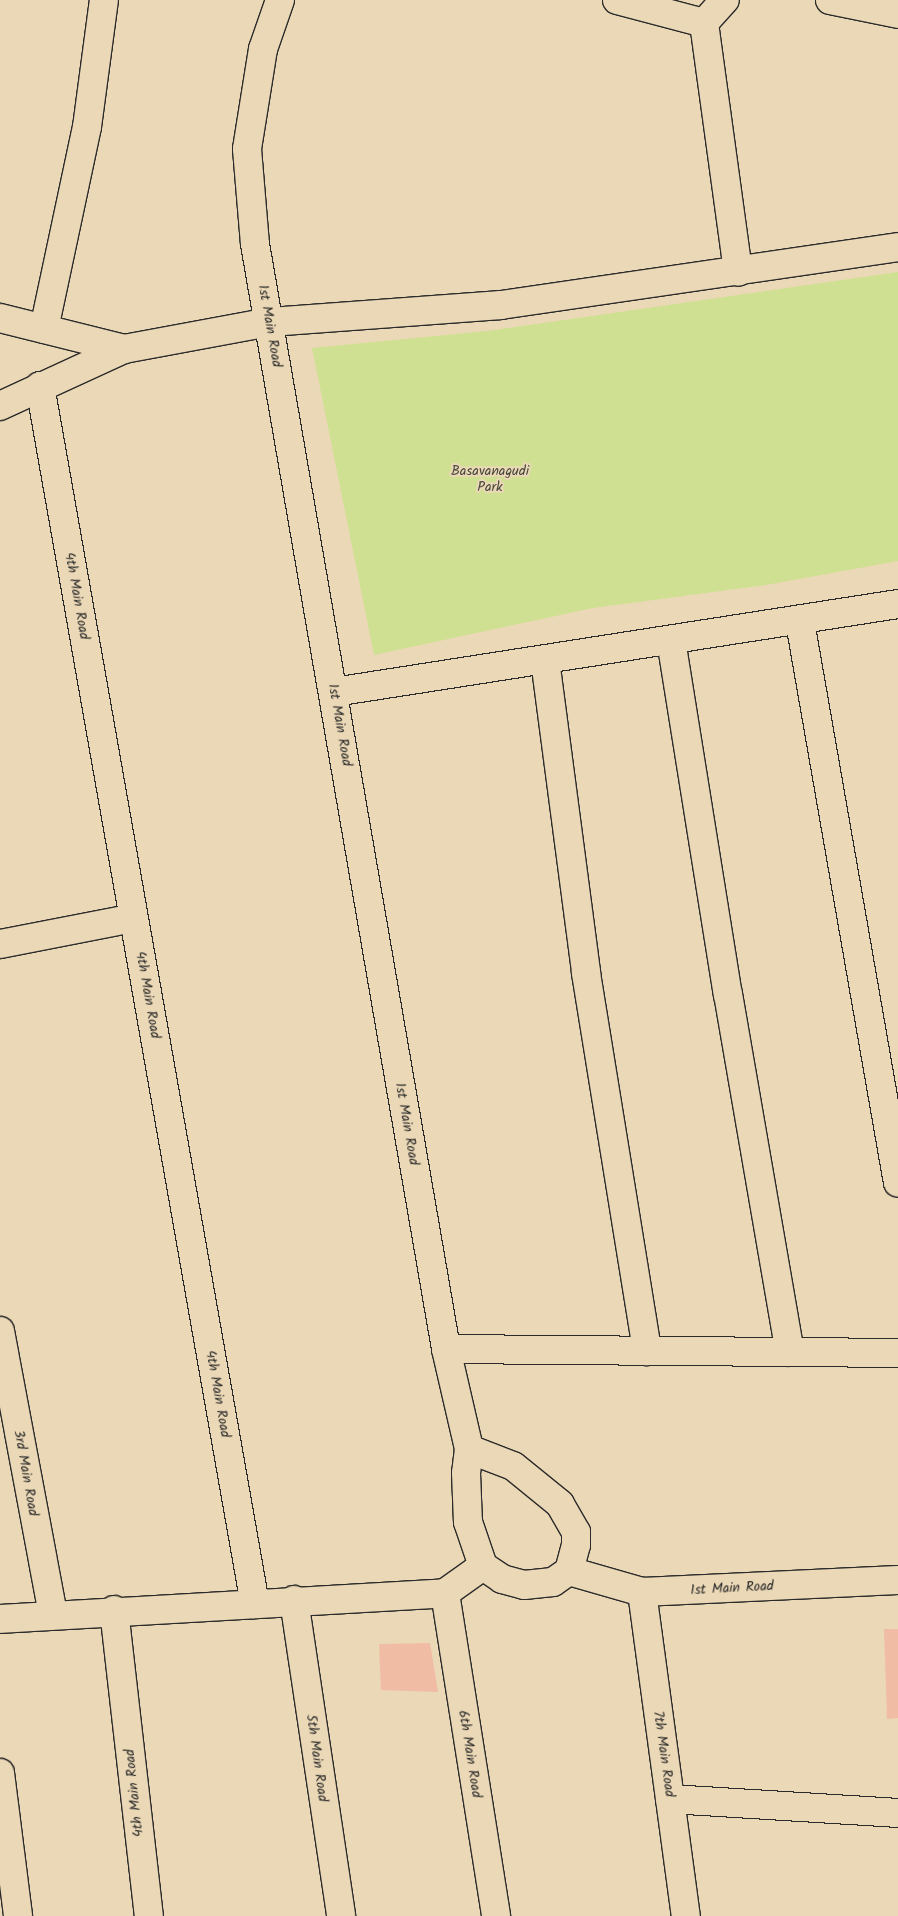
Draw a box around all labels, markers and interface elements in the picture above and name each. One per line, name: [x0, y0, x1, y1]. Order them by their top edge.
street label: 1st Main Road: [254, 283, 286, 369]
park label: Basavanagudi Park: [451, 463, 529, 496]
street label: 4th Main Road: [61, 551, 93, 641]
street label: 1st Main Road: [324, 682, 356, 768]
street label: 4th Main Road: [132, 950, 164, 1040]
street label: 1st Main Road: [391, 1081, 423, 1167]
street label: 4th Main Road: [202, 1349, 234, 1439]
street label: 3rd Main Road: [10, 1429, 42, 1517]
street label: 1st Main Road: [690, 1577, 774, 1599]
street label: 6th Main Road: [455, 1709, 485, 1799]
street label: 7th Main Road: [650, 1710, 678, 1798]
street label: 5th Main Road: [303, 1713, 331, 1803]
street label: 4th Main Road: [121, 1748, 147, 1838]

